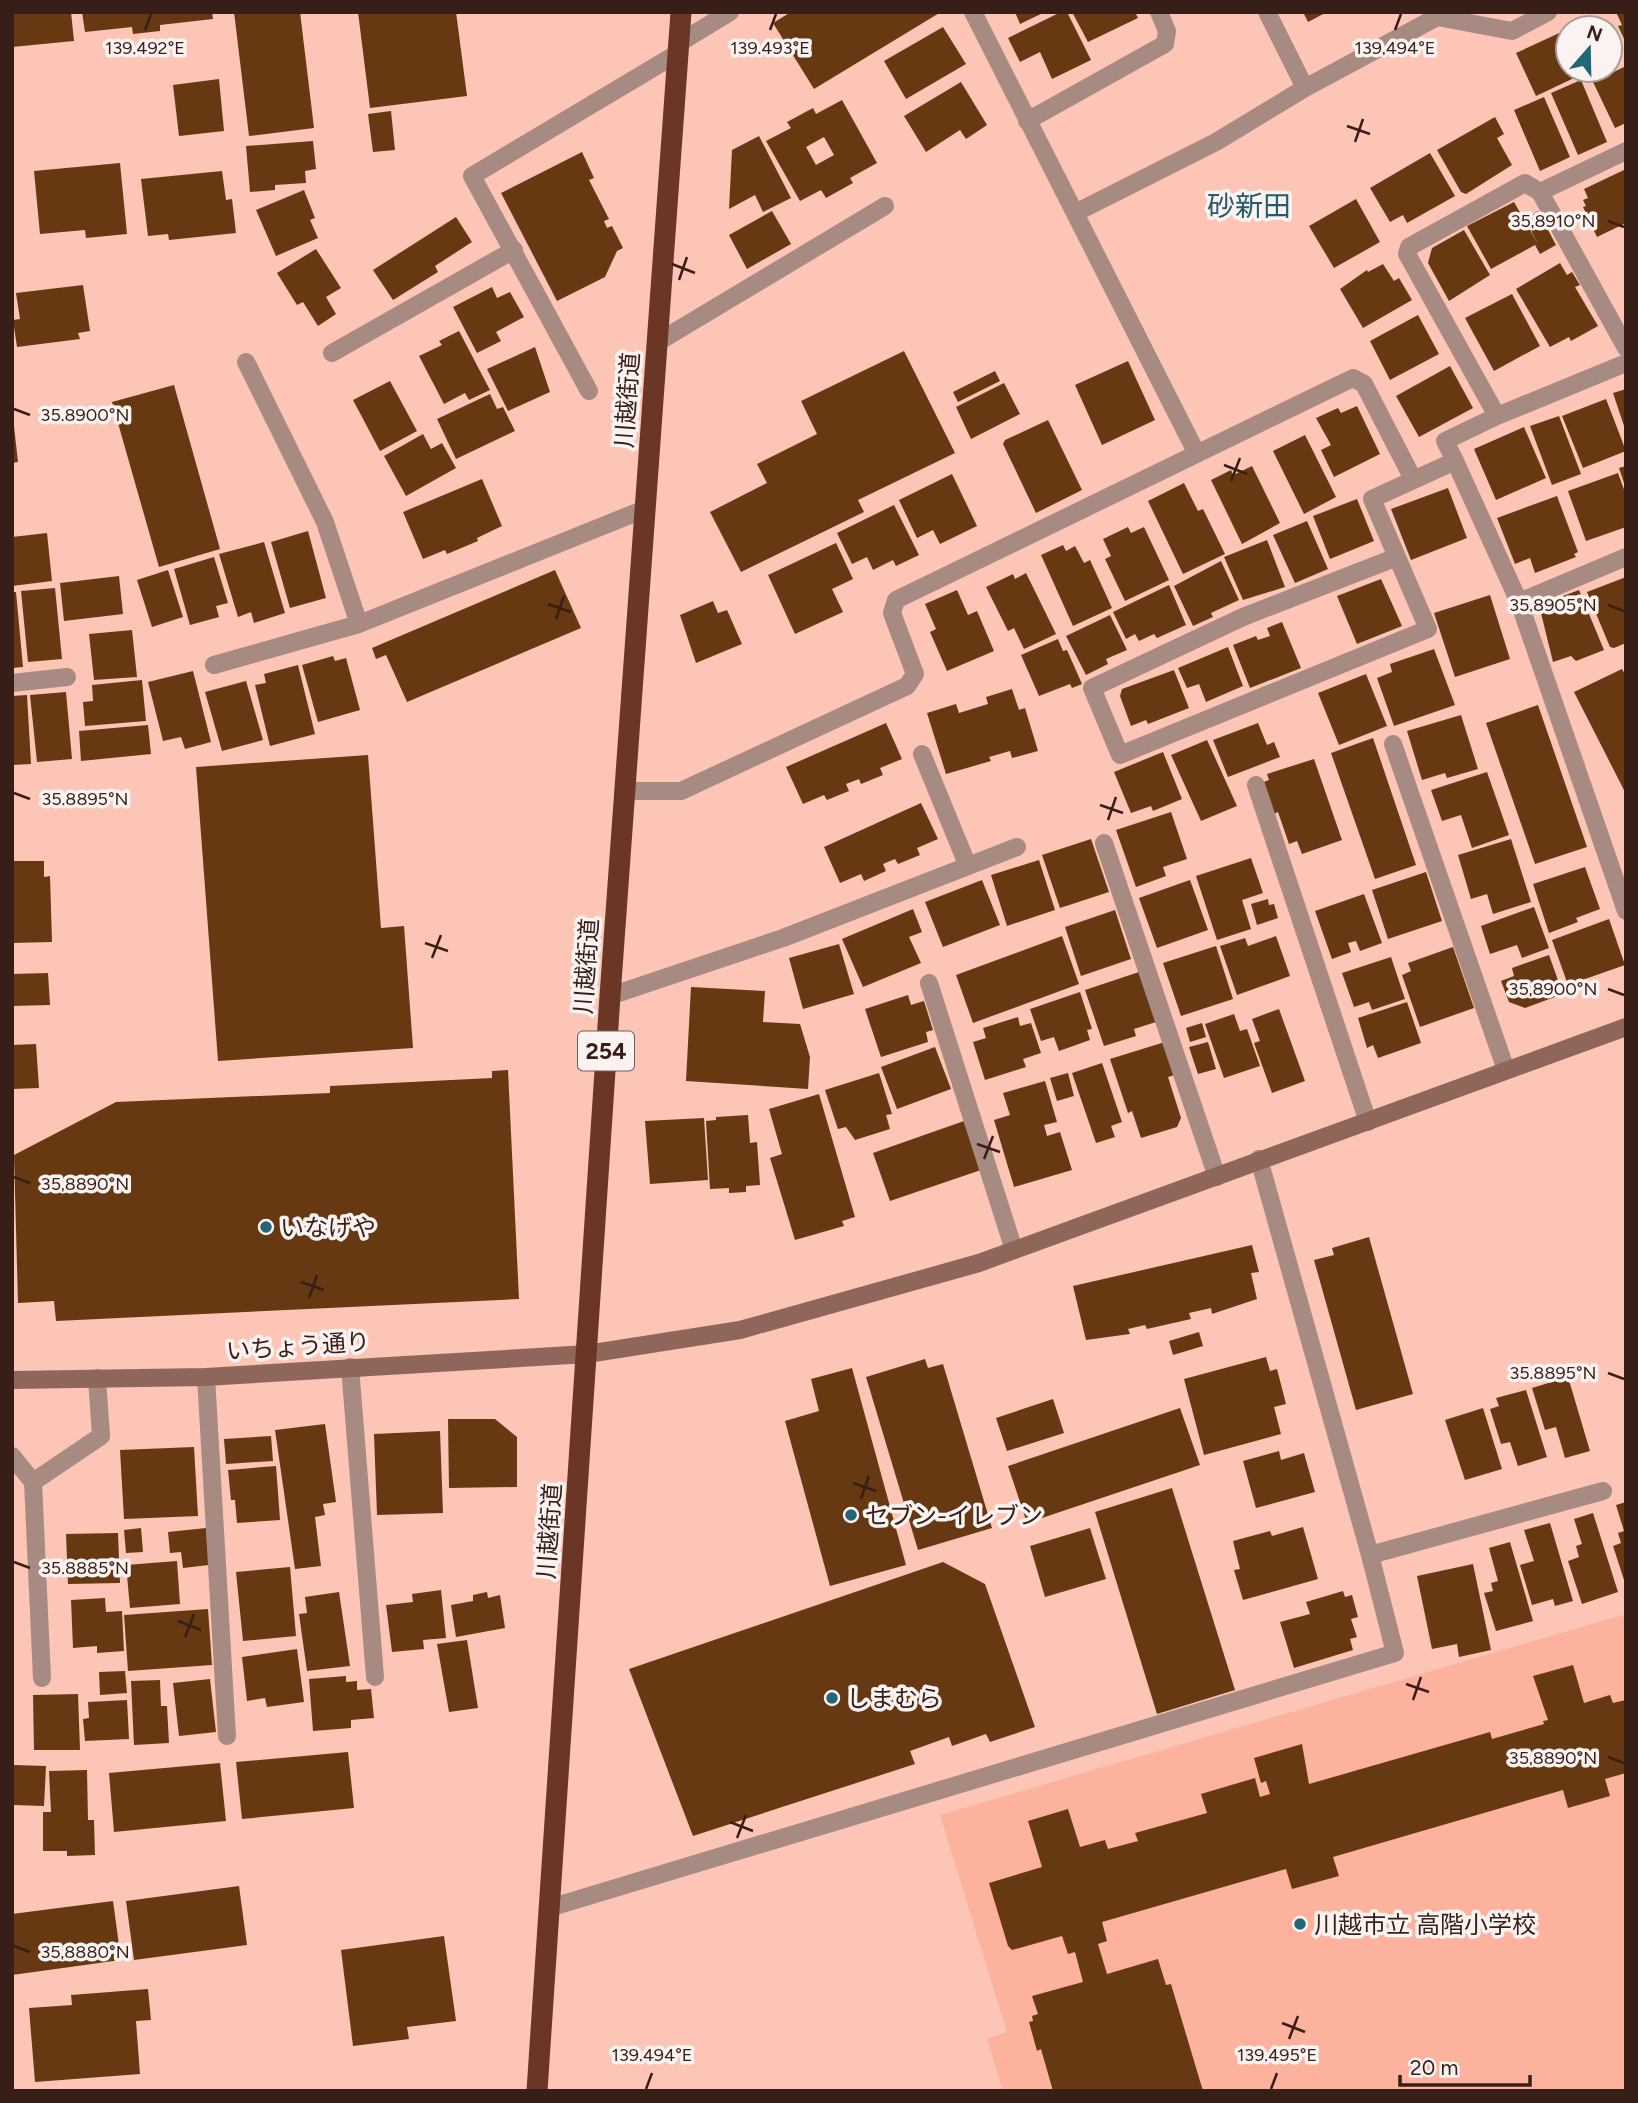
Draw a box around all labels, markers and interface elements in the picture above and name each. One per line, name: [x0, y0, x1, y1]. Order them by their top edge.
north arrow: [1554, 14, 1624, 84]
text: N: [1584, 20, 1605, 47]
text: 139.492°E: [105, 37, 185, 59]
text: 139.493°E: [730, 37, 810, 59]
text: 139.494°E: [1355, 37, 1436, 59]
district label: 砂新田: [1207, 189, 1291, 223]
text: 35.8910°N: [1511, 210, 1595, 232]
street label: 川越街道: [609, 351, 645, 449]
text: 35.8900°N: [41, 404, 129, 426]
text: 35.8905°N: [1509, 594, 1597, 616]
text: 35.8895°N: [41, 788, 129, 810]
street label: 川越街道: [568, 917, 604, 1015]
text: 35.8900°N: [1509, 978, 1597, 1000]
road number: 254: [578, 1032, 634, 1070]
text: 35.8890°N: [41, 1173, 129, 1195]
place label: いなげや: [280, 1213, 376, 1242]
marker: いなげや: [258, 1219, 274, 1235]
street label: いちょう通り: [225, 1327, 371, 1365]
text: 35.8895°N: [1509, 1362, 1597, 1384]
street label: 川越街道: [531, 1482, 567, 1580]
place label: セブン-イレブン: [865, 1501, 1043, 1530]
marker: セブン-イレブン: [843, 1507, 859, 1523]
text: 35.8885°N: [41, 1557, 129, 1579]
place label: しまむら: [846, 1684, 942, 1713]
marker: しまむら: [824, 1690, 840, 1706]
text: 35.8890°N: [1509, 1747, 1597, 1769]
place label: 川越市立 高階小学校: [1314, 1910, 1536, 1939]
marker: 川越市立 高階小学校: [1292, 1916, 1308, 1932]
text: 35.8880°N: [40, 1941, 130, 1963]
text: 139.494°E: [612, 2044, 693, 2066]
text: 139.495°E: [1237, 2044, 1317, 2066]
scale bar: [1400, 2044, 1530, 2088]
text: 20 m: [1410, 2055, 1458, 2080]

